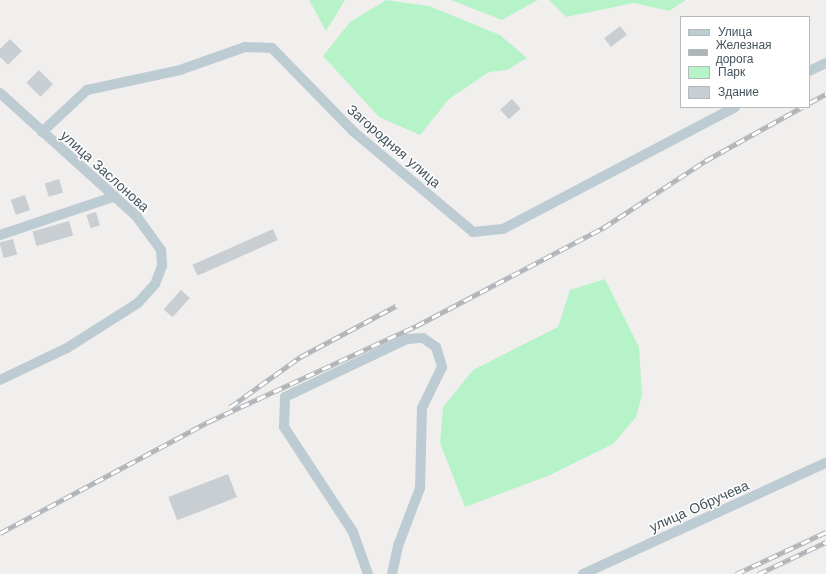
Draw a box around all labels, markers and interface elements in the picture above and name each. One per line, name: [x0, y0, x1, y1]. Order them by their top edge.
legend: [680, 16, 810, 108]
text: Улица: [718, 25, 752, 39]
text: Железная дорога: [716, 38, 772, 66]
text: Парк: [718, 65, 745, 79]
text: Здание: [718, 85, 759, 99]
street label: Загородняя улица: [344, 101, 444, 191]
street label: улица Заслонова: [57, 127, 153, 215]
street label: улица Обручева: [647, 477, 751, 535]

